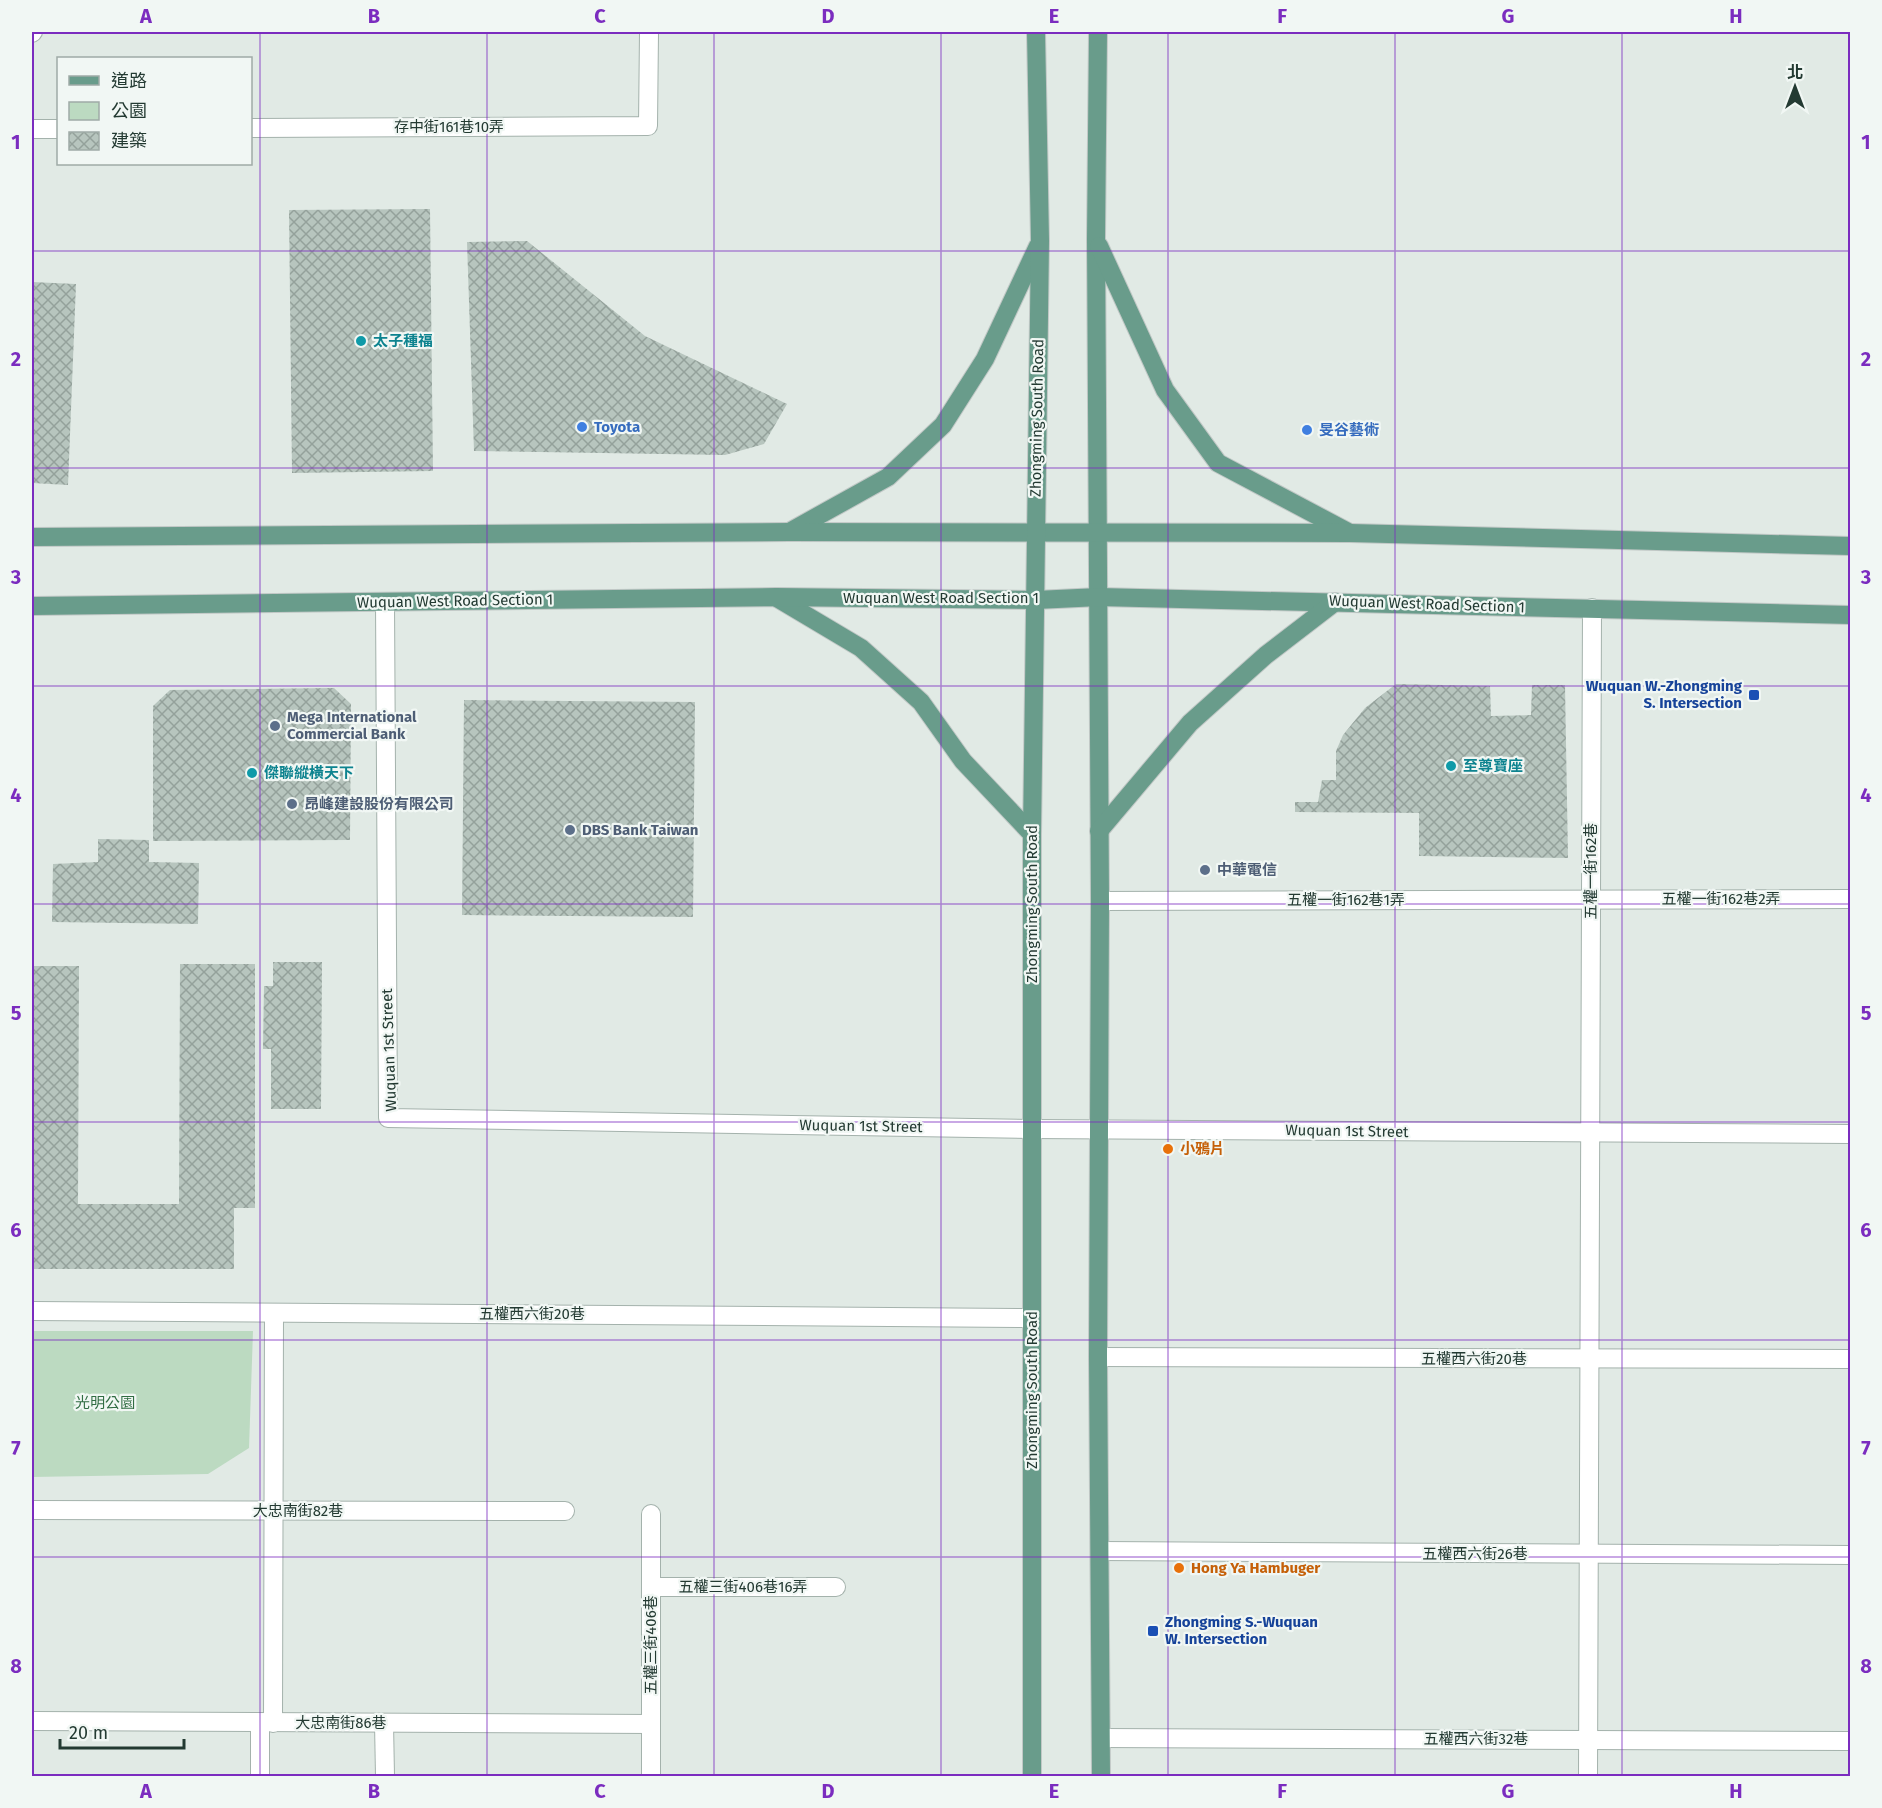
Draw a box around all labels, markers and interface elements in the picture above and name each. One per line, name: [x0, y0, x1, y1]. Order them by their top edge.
text: A: [139, 4, 153, 28]
text: B: [368, 4, 380, 28]
text: C: [594, 4, 606, 28]
text: D: [821, 4, 835, 28]
text: E: [1049, 4, 1059, 28]
text: F: [1277, 4, 1287, 28]
text: G: [1502, 4, 1514, 28]
text: H: [1729, 4, 1743, 28]
legend: [57, 57, 252, 165]
north arrow: [1765, 57, 1825, 117]
text: 北: [1787, 63, 1803, 82]
text: 道路: [111, 70, 147, 92]
text: 公園: [111, 100, 147, 122]
street label: 存中街161巷10弄: [394, 118, 504, 136]
text: 1: [11, 130, 21, 154]
text: 建築: [111, 130, 147, 152]
text: 1: [1861, 130, 1871, 154]
place label: 太子種福: [373, 332, 433, 350]
marker: 太子種福: [354, 334, 368, 348]
street label: Zhongming South Road: [1027, 339, 1047, 497]
text: 2: [11, 347, 21, 371]
text: 2: [1861, 347, 1871, 371]
place label: Toyota: [594, 418, 640, 436]
marker: Toyota: [575, 420, 589, 434]
place label: 旻谷藝術: [1319, 421, 1379, 439]
marker: 旻谷藝術: [1300, 423, 1314, 437]
text: 3: [10, 565, 21, 589]
text: 3: [1860, 565, 1871, 589]
street label: Wuquan West Road Section 1: [843, 589, 1039, 607]
street label: Wuquan West Road Section 1: [357, 590, 553, 612]
street label: Wuquan West Road Section 1: [1329, 592, 1525, 616]
place label: Wuquan W.-Zhongming S. Intersection: [1586, 677, 1743, 712]
marker: Wuquan W.-Zhongming S. Intersection: [1747, 688, 1761, 702]
place label: Mega International Commercial Bank: [287, 708, 417, 743]
marker: Mega International Commercial Bank: [268, 719, 282, 733]
place label: 至尊寶座: [1463, 757, 1523, 775]
marker: 至尊寶座: [1444, 759, 1458, 773]
place label: 傑聯縱橫天下: [264, 764, 354, 782]
marker: 傑聯縱橫天下: [245, 766, 259, 780]
text: 4: [10, 783, 22, 807]
text: 4: [1860, 783, 1872, 807]
place label: 昂峰建設股份有限公司: [304, 795, 454, 813]
marker: 昂峰建設股份有限公司: [285, 797, 299, 811]
place label: DBS Bank Taiwan: [582, 821, 699, 839]
marker: DBS Bank Taiwan: [563, 823, 577, 837]
street label: 五權一街162巷: [1582, 823, 1600, 919]
street label: Zhongming South Road: [1023, 825, 1041, 983]
place label: 中華電信: [1217, 861, 1277, 879]
marker: 中華電信: [1198, 863, 1212, 877]
street label: 五權一街162巷2弄: [1661, 890, 1781, 908]
street label: 五權一街162巷1弄: [1287, 891, 1405, 909]
street label: Wuquan 1st Street: [378, 988, 400, 1112]
text: 5: [11, 1001, 22, 1025]
text: 5: [1861, 1001, 1872, 1025]
street label: Wuquan 1st Street: [799, 1116, 923, 1136]
street label: Wuquan 1st Street: [1285, 1121, 1409, 1141]
place label: 小鴉片: [1180, 1140, 1225, 1158]
marker: 小鴉片: [1161, 1142, 1175, 1156]
text: 6: [10, 1218, 22, 1242]
text: 6: [1860, 1218, 1872, 1242]
street label: 五權西六街20巷: [479, 1305, 585, 1323]
street label: Zhongming South Road: [1023, 1311, 1041, 1469]
street label: 五權西六街20巷: [1421, 1350, 1527, 1368]
park label: 光明公園: [75, 1394, 135, 1412]
text: 7: [11, 1436, 21, 1460]
text: 7: [1861, 1436, 1871, 1460]
street label: 大忠南街82巷: [253, 1502, 343, 1520]
street label: 五權西六街26巷: [1422, 1545, 1528, 1563]
place label: Hong Ya Hambuger: [1191, 1559, 1321, 1577]
marker: Hong Ya Hambuger: [1172, 1561, 1186, 1575]
street label: 五權三街406巷16弄: [679, 1578, 807, 1596]
street label: 五權三街406巷: [642, 1595, 660, 1695]
place label: Zhongming S.-Wuquan W. Intersection: [1165, 1613, 1318, 1648]
marker: Zhongming S.-Wuquan W. Intersection: [1146, 1624, 1160, 1638]
text: 8: [10, 1654, 22, 1678]
text: 8: [1860, 1654, 1872, 1678]
scale bar: [60, 1712, 184, 1750]
street label: 大忠南街86巷: [295, 1714, 387, 1732]
text: 20 m: [69, 1722, 108, 1744]
street label: 五權西六街32巷: [1424, 1730, 1528, 1748]
text: A: [139, 1779, 153, 1803]
text: B: [368, 1779, 380, 1803]
text: C: [594, 1779, 606, 1803]
text: D: [821, 1779, 835, 1803]
text: E: [1049, 1779, 1059, 1803]
text: F: [1277, 1779, 1287, 1803]
text: G: [1502, 1779, 1514, 1803]
text: H: [1729, 1779, 1743, 1803]

